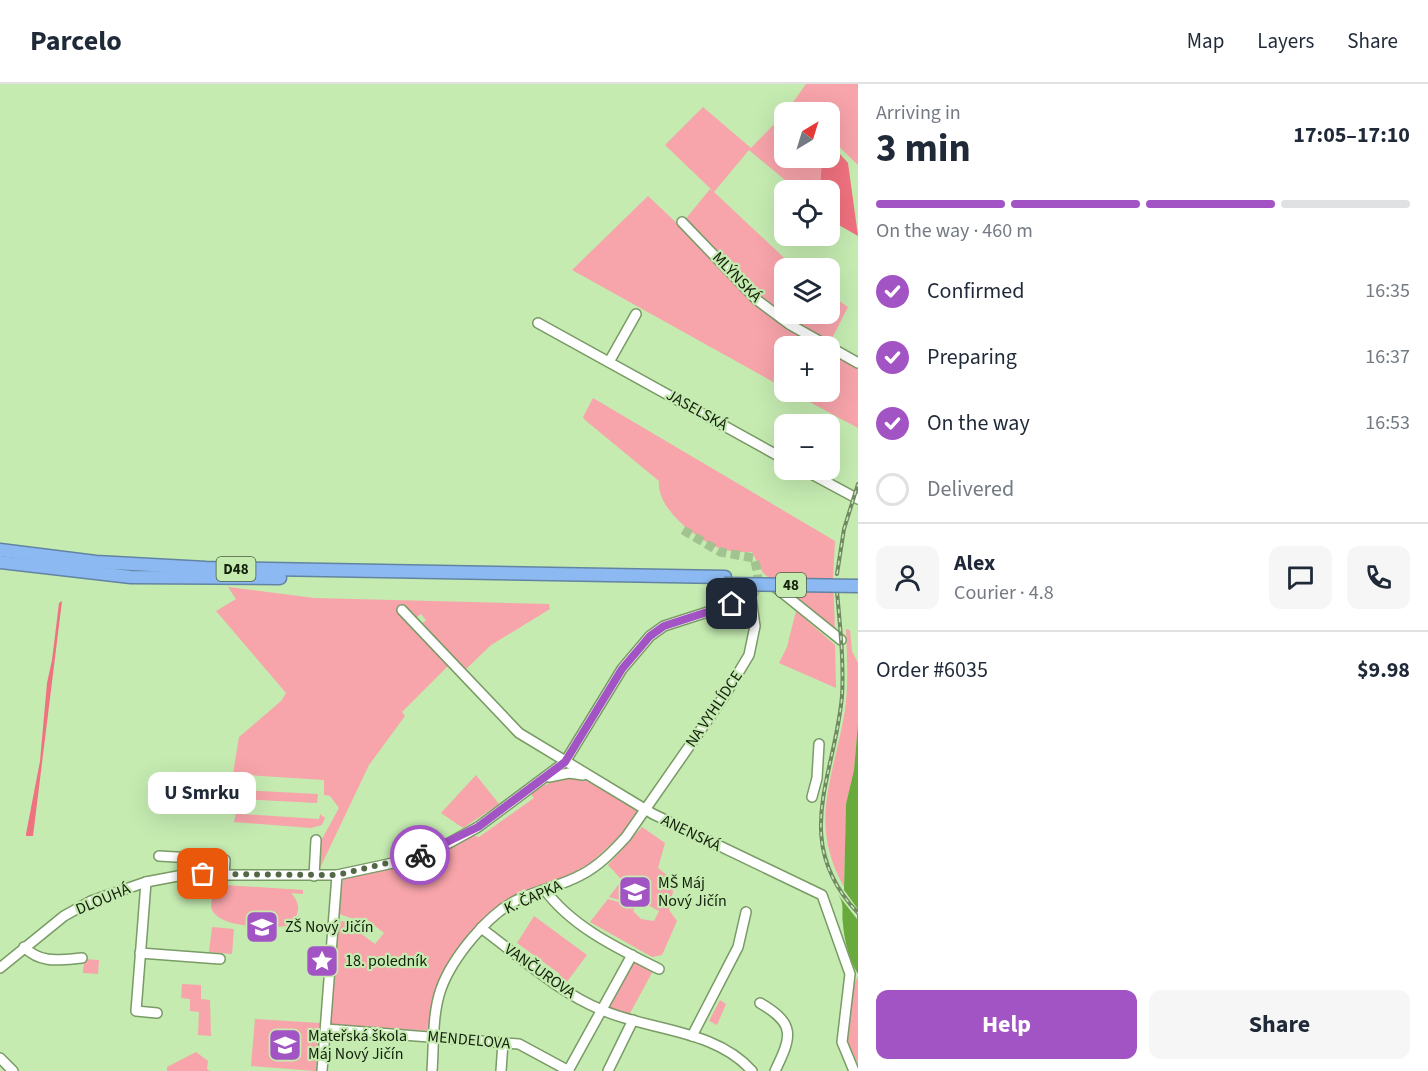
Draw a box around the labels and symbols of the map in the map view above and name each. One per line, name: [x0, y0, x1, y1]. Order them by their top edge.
north arrow: [774, 102, 840, 168]
street label: MLÝNSKÁ: [707, 247, 767, 307]
street label: JASELSKÁ: [662, 384, 732, 436]
road number: D48: [216, 557, 256, 581]
road number: 48: [776, 573, 806, 597]
pin: [706, 578, 757, 629]
street label: NA VYHLÍDCE: [680, 666, 748, 752]
callout: U Smrku: [149, 772, 257, 814]
street label: ANENSKÁ: [657, 809, 725, 857]
courier: [390, 825, 450, 885]
pin: [177, 848, 228, 899]
place label: MŠ Máj Nový Jičín: [658, 872, 727, 912]
street label: K. ČAPKA: [501, 874, 566, 919]
school or university icon: MŠ Máj Nový Jičín: [617, 874, 653, 910]
street label: DLOUHÁ: [72, 878, 134, 920]
school or university icon: ZŠ Nový Jičín: [244, 909, 280, 945]
place label: ZŠ Nový Jičín: [285, 916, 374, 938]
street label: VANČUROVA: [500, 938, 580, 1004]
place icon: 18. poledník: [304, 943, 340, 979]
place label: 18. poledník: [345, 950, 427, 972]
place label: Mateřská škola Máj Nový Jičín: [308, 1025, 407, 1065]
street label: MENDELOVA: [427, 1025, 512, 1055]
school or university icon: Mateřská škola Máj Nový Jičín: [267, 1027, 303, 1063]

